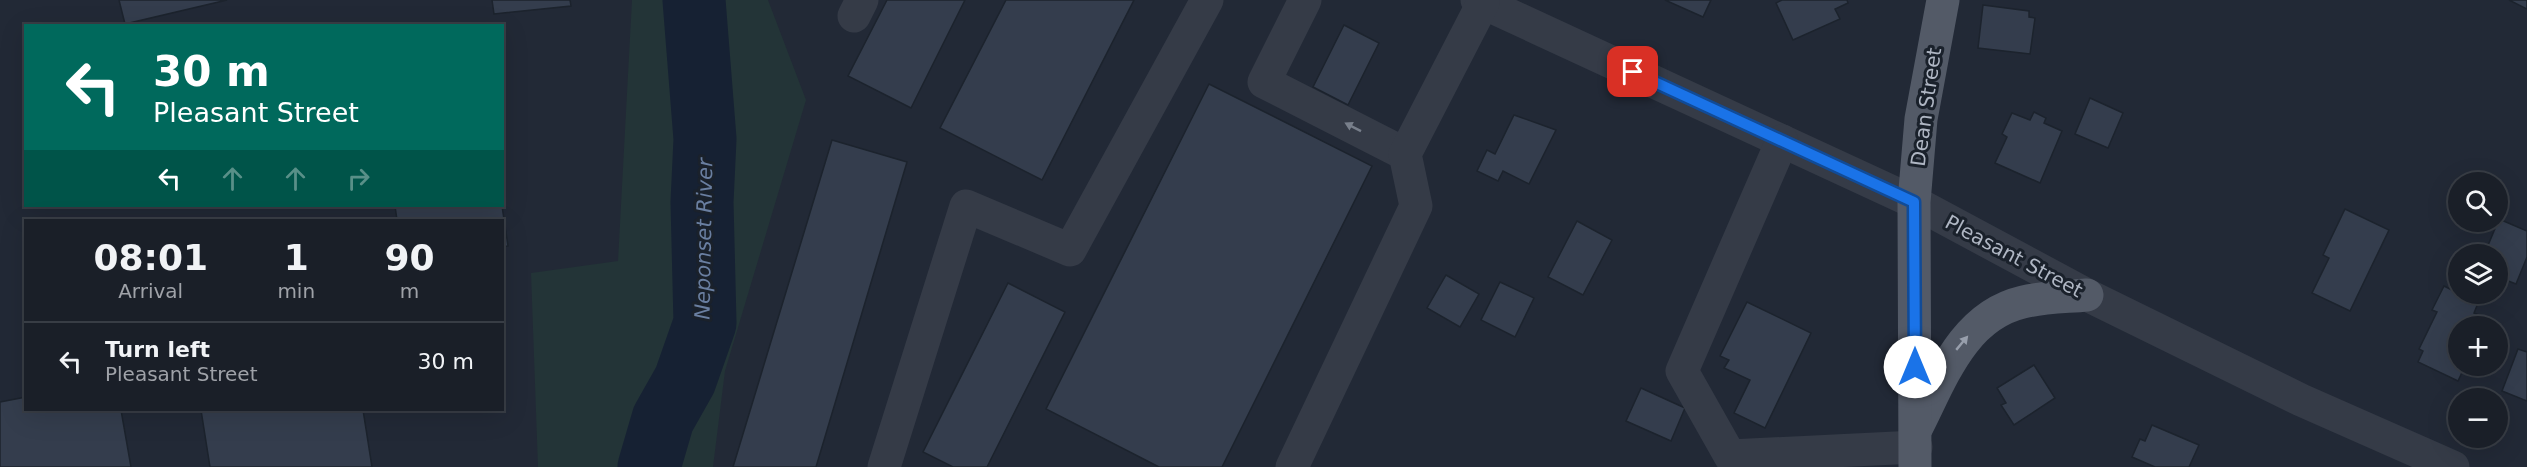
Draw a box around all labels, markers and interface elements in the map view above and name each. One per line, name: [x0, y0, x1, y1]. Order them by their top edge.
pin: [1607, 46, 1658, 97]
street label: Dean Street: [1906, 46, 1946, 168]
text: 30 m: [153, 47, 270, 96]
icon: left: [54, 48, 132, 126]
icon: arrive: [1616, 55, 1649, 88]
text: Pleasant Street: [153, 97, 359, 128]
one-way arrow: [1344, 123, 1362, 133]
water label: Neponset River: [691, 157, 717, 320]
icon: left: [153, 162, 186, 195]
icon: ahead: [216, 162, 249, 195]
icon: ahead: [279, 162, 312, 195]
icon: right: [342, 162, 375, 195]
map controls: [2448, 172, 2508, 448]
button: search: [2448, 172, 2508, 232]
street label: Pleasant Street: [1941, 210, 2087, 302]
text: 08:01: [93, 237, 208, 278]
text: 1: [284, 237, 309, 278]
text: 90: [384, 237, 435, 278]
button: layers: [2448, 244, 2508, 304]
text: Arrival: [118, 279, 183, 303]
text: min: [277, 279, 315, 303]
text: m: [400, 279, 419, 303]
button: +: [2448, 316, 2508, 376]
position arrow: [1883, 335, 1947, 399]
one-way arrow: [1956, 335, 1969, 351]
text: Turn left: [105, 337, 210, 362]
icon: left: [54, 345, 87, 378]
text: 30 m: [418, 349, 474, 374]
text: Pleasant Street: [105, 362, 258, 386]
button: −: [2448, 388, 2508, 448]

